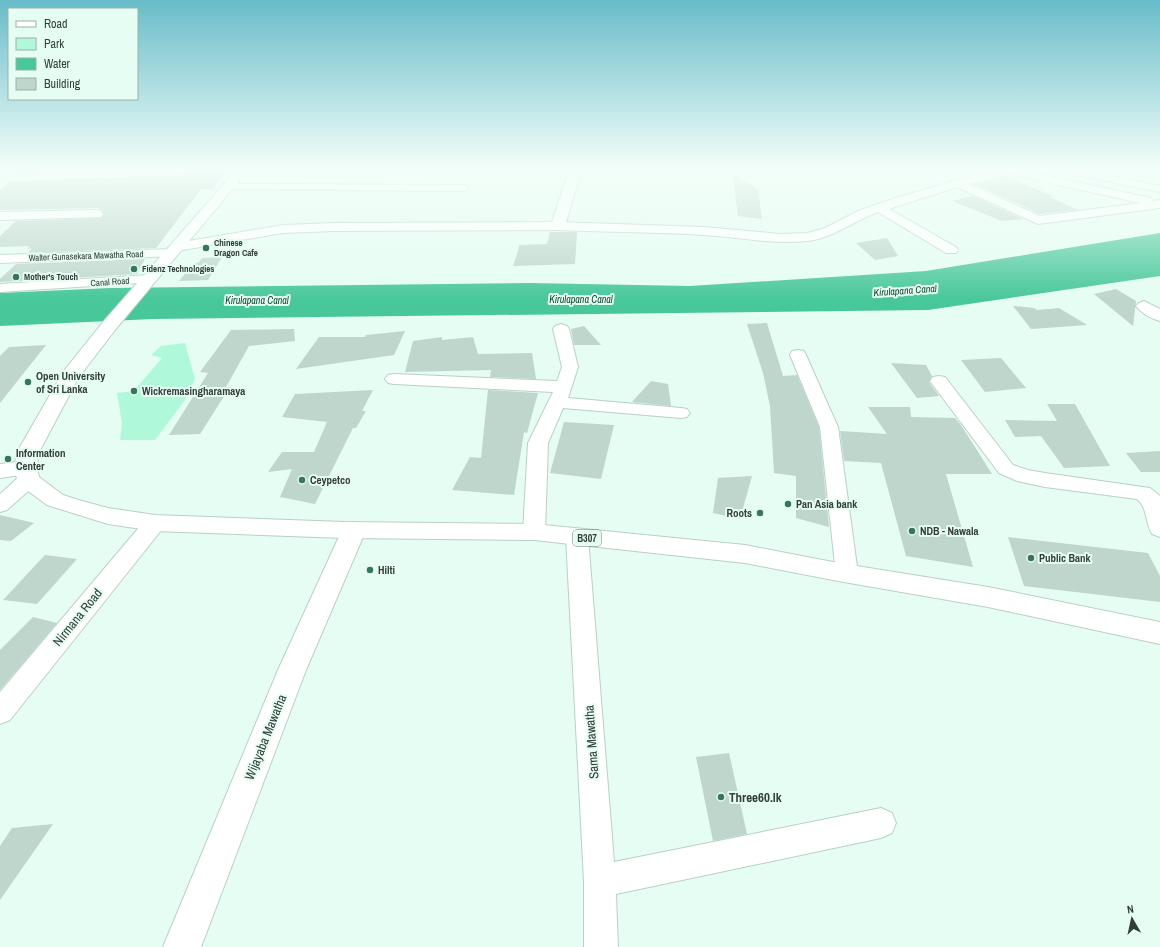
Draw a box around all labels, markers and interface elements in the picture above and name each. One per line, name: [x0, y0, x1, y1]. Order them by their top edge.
legend: [8, 8, 138, 100]
text: Road: [44, 16, 68, 32]
text: Park: [44, 36, 64, 52]
text: Water: [44, 56, 71, 72]
text: Building: [44, 76, 81, 92]
place label: Chinese Dragon Cafe: [214, 237, 258, 259]
marker: Chinese Dragon Cafe: [201, 243, 211, 253]
street label: Walter Gunasekara Mawatha Road: [28, 248, 144, 264]
place label: Fidenz Technologies: [142, 263, 214, 275]
marker: Fidenz Technologies: [129, 264, 139, 274]
place label: Mother's Touch: [24, 271, 79, 283]
marker: Mother's Touch: [11, 272, 21, 282]
street label: Canal Road: [90, 275, 130, 289]
water label: Kirulapana Canal: [873, 282, 937, 299]
water label: Kirulapana Canal: [549, 293, 613, 306]
water label: Kirulapana Canal: [225, 294, 289, 307]
place label: Open University of Sri Lanka: [36, 369, 105, 396]
marker: Open University of Sri Lanka: [23, 377, 33, 387]
place label: Wickremasingharamaya: [142, 384, 245, 398]
marker: Wickremasingharamaya: [129, 386, 139, 396]
place label: Information Center: [16, 446, 66, 473]
marker: Information Center: [3, 454, 13, 464]
place label: Ceypetco: [310, 473, 351, 487]
marker: Ceypetco: [297, 475, 307, 485]
place label: Pan Asia bank: [796, 497, 858, 511]
marker: Pan Asia bank: [783, 499, 793, 509]
place label: Roots: [726, 506, 752, 520]
marker: Roots: [755, 508, 765, 518]
place label: NDB - Nawala: [920, 524, 979, 538]
marker: NDB - Nawala: [907, 526, 917, 536]
road number: B307: [573, 530, 601, 546]
place label: Public Bank: [1039, 551, 1092, 565]
marker: Public Bank: [1026, 553, 1036, 563]
place label: Hilti: [378, 563, 395, 577]
marker: Hilti: [365, 565, 375, 575]
street label: Nirmana Road: [49, 585, 106, 650]
street label: Wijayaba Mawatha: [241, 692, 290, 782]
street label: Sama Mawatha: [580, 704, 603, 779]
place label: Three60.lk: [729, 789, 782, 806]
marker: Three60.lk: [716, 792, 726, 802]
north arrow: [1112, 899, 1152, 939]
text: N: [1126, 902, 1135, 917]

